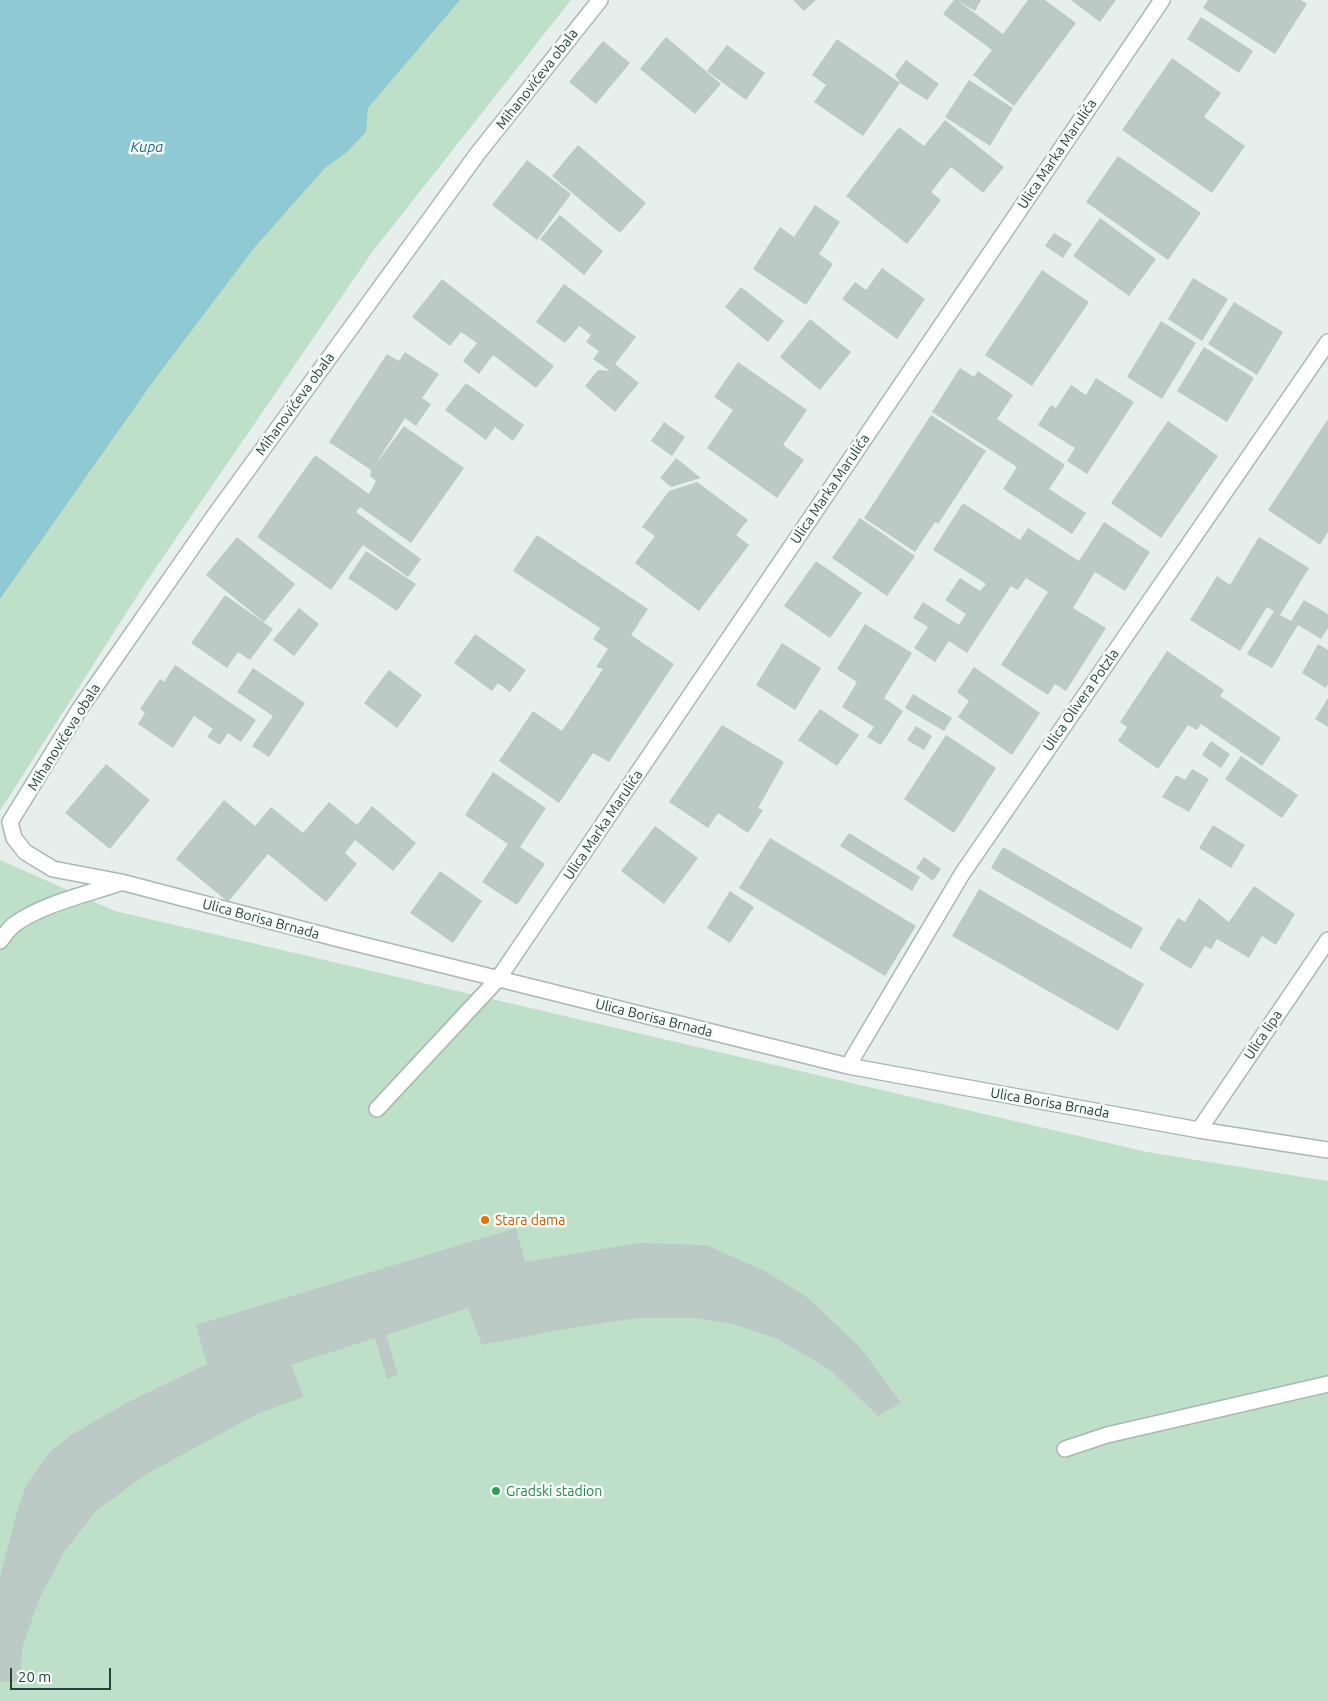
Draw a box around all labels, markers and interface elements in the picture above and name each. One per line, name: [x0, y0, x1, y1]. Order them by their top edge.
street label: Mihanovićeva obala: [493, 25, 581, 133]
street label: Ulica Marka Marulića: [1014, 96, 1100, 212]
water label: Kupa: [131, 138, 163, 156]
street label: Mihanovićeva obala: [252, 349, 338, 459]
street label: Ulica Marka Marulića: [787, 431, 873, 547]
street label: Ulica Olivera Potzla: [1039, 646, 1123, 754]
street label: Mihanovićeva obala: [24, 680, 104, 794]
street label: Ulica Marka Marulića: [560, 767, 646, 883]
street label: Ulica Borisa Brnada: [201, 895, 321, 943]
street label: Ulica Borisa Brnada: [593, 995, 715, 1041]
street label: Ulica lipa: [1240, 1007, 1286, 1063]
street label: Ulica Borisa Brnada: [989, 1084, 1111, 1122]
place label: Stara dama: [495, 1212, 565, 1228]
marker: Stara dama: [479, 1214, 491, 1226]
place label: Gradski stadion: [506, 1483, 602, 1499]
marker: Gradski stadion: [490, 1485, 502, 1497]
scale bar: [12, 1658, 114, 1690]
text: 20 m: [18, 1668, 51, 1685]

